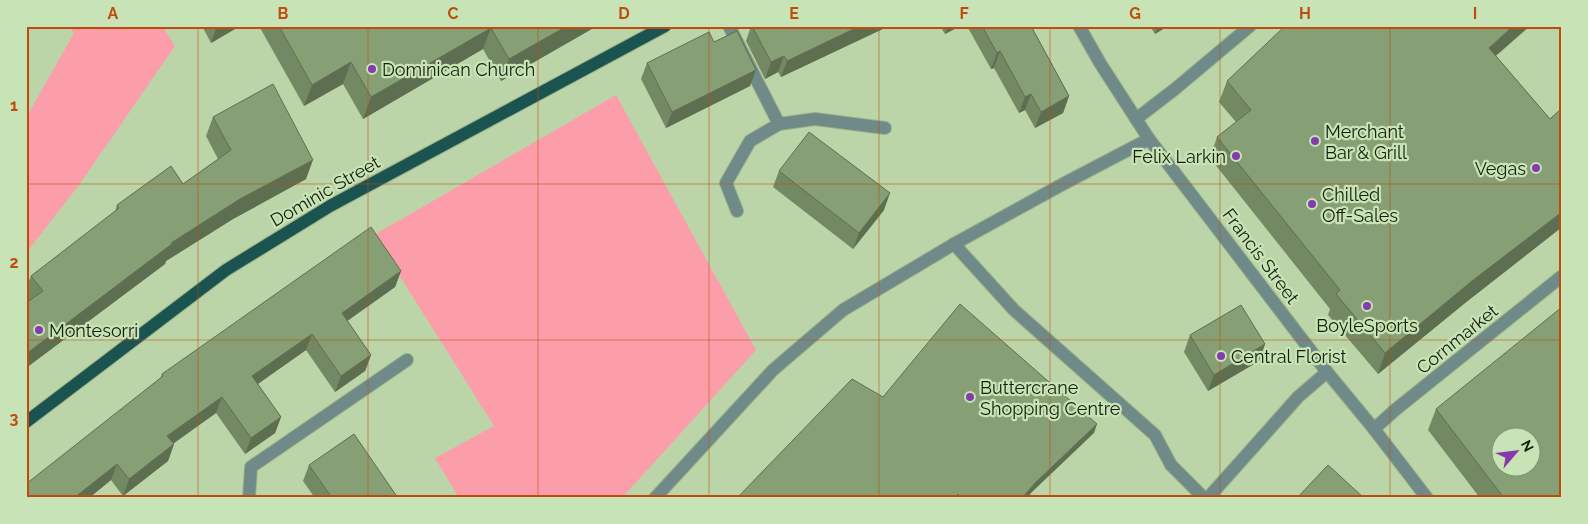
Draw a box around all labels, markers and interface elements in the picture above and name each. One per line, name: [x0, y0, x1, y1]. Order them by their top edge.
text: A: [108, 4, 119, 23]
text: B: [278, 4, 289, 23]
text: C: [448, 4, 459, 23]
text: D: [618, 4, 630, 23]
text: E: [789, 4, 799, 23]
text: F: [959, 4, 969, 23]
text: G: [1129, 4, 1141, 23]
text: H: [1299, 4, 1311, 23]
text: I: [1473, 4, 1477, 23]
place label: Dominican Church: [382, 59, 535, 80]
marker: Dominican Church: [366, 63, 378, 75]
text: 1: [10, 96, 18, 115]
place label: Merchant Bar & Grill: [1325, 121, 1407, 163]
marker: Merchant Bar & Grill: [1309, 135, 1321, 147]
place label: Felix Larkin: [1132, 146, 1226, 167]
marker: Felix Larkin: [1230, 150, 1242, 162]
street label: Dominic Street: [267, 151, 383, 231]
place label: Vegas: [1475, 158, 1526, 179]
marker: Vegas: [1530, 162, 1542, 174]
place label: Chilled Off-Sales: [1322, 184, 1398, 226]
marker: Chilled Off-Sales: [1306, 198, 1318, 210]
street label: Francis Street: [1218, 204, 1304, 308]
text: 2: [9, 253, 19, 272]
marker: BoyleSports: [1361, 300, 1373, 312]
street label: Cornmarket: [1412, 300, 1502, 378]
place label: BoyleSports: [1316, 315, 1418, 336]
place label: Montesorri: [49, 320, 138, 341]
marker: Montesorri: [33, 324, 45, 336]
place label: Central Florist: [1231, 346, 1347, 367]
marker: Central Florist: [1215, 350, 1227, 362]
place label: Buttercrane Shopping Centre: [980, 377, 1121, 419]
marker: Buttercrane Shopping Centre: [964, 391, 976, 403]
text: 3: [10, 409, 19, 428]
north arrow: [1490, 426, 1540, 476]
text: N: [1518, 437, 1537, 454]

